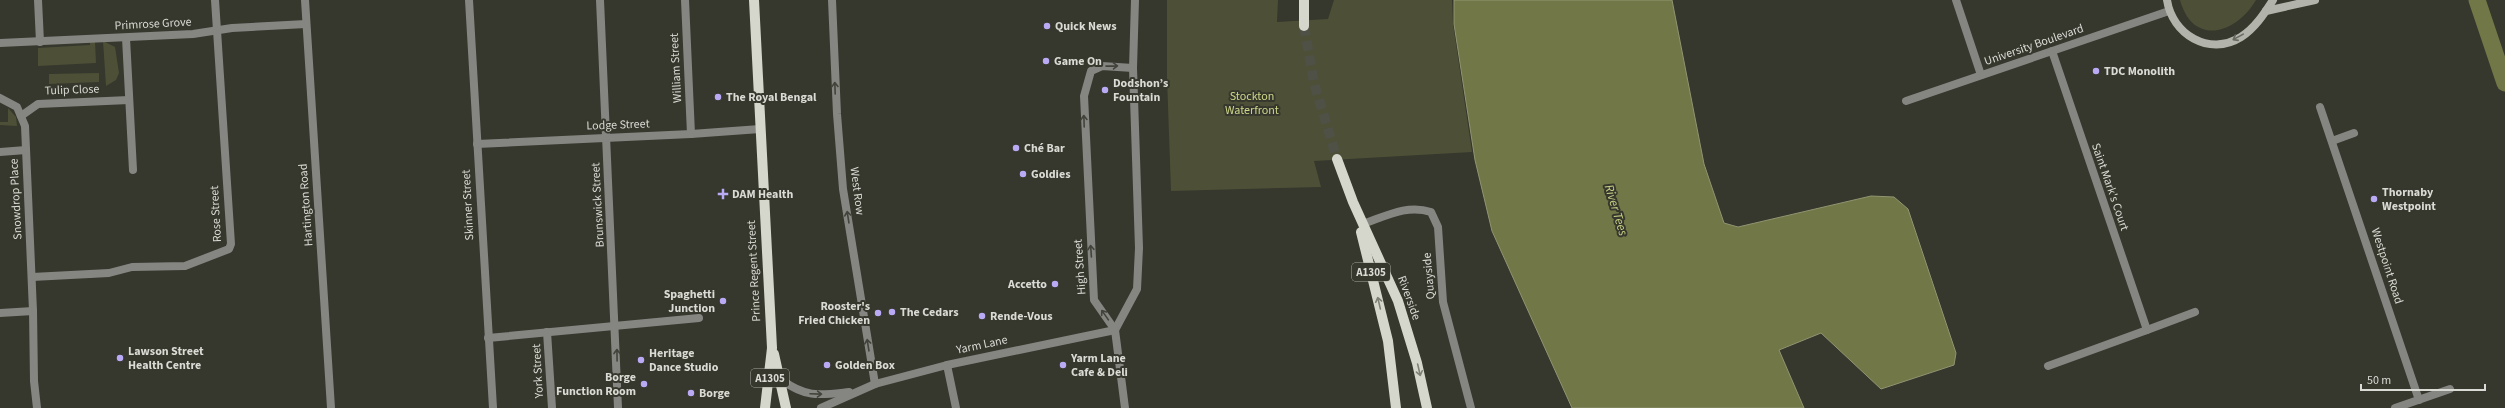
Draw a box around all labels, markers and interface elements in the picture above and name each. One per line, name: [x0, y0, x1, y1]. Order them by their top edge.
street label: Primrose Grove: [114, 13, 192, 35]
place label: Quick News: [1055, 18, 1117, 35]
street label: University Boulevard: [1982, 20, 2086, 70]
marker: Quick News: [1042, 21, 1052, 31]
street label: William Street: [666, 33, 686, 103]
one-way arrow: [2232, 34, 2244, 42]
place label: Game On: [1054, 53, 1102, 70]
marker: Game On: [1041, 56, 1051, 66]
one-way arrow: [1105, 62, 1118, 70]
place label: TDC Monolith: [2104, 63, 2175, 80]
marker: TDC Monolith: [2091, 66, 2101, 76]
place label: Dodshon’s Fountain: [1113, 75, 1168, 106]
street label: Tulip Close: [44, 81, 100, 99]
one-way arrow: [832, 82, 839, 95]
marker: Dodshon’s Fountain: [1100, 85, 1110, 95]
park label: Stockton Waterfront: [1225, 88, 1279, 119]
place label: The Royal Bengal: [726, 89, 817, 106]
marker: The Royal Bengal: [713, 92, 723, 102]
street label: Lodge Street: [586, 115, 650, 135]
one-way arrow: [1081, 115, 1088, 128]
place label: Ché Bar: [1024, 140, 1065, 157]
street label: Saint Mark's Court: [2087, 141, 2133, 233]
marker: Ché Bar: [1011, 143, 1021, 153]
street label: Snowdrop Place: [5, 158, 27, 240]
street label: Brunswick Street: [587, 162, 609, 248]
street label: Hartington Road: [295, 163, 317, 247]
street label: West Row: [846, 166, 868, 216]
place label: Goldies: [1031, 166, 1070, 183]
street label: Skinner Street: [458, 169, 478, 241]
marker: Goldies: [1018, 169, 1028, 179]
water label: River Tees: [1600, 182, 1632, 238]
place label: Thornaby Westpoint: [2382, 184, 2436, 215]
street label: Rose Street: [206, 185, 226, 243]
place label: DAM Health: [732, 186, 793, 203]
marker: DAM Health: [717, 188, 729, 200]
marker: Thornaby Westpoint: [2369, 194, 2379, 204]
one-way arrow: [844, 211, 852, 224]
street label: Prince Regent Street: [743, 220, 765, 322]
street label: Westpoint Road: [2367, 226, 2407, 306]
street label: High Street: [1070, 239, 1090, 295]
one-way arrow: [1088, 245, 1095, 258]
street label: Quayside: [1418, 252, 1440, 300]
road number: A1305: [1352, 263, 1390, 281]
street label: Riverside: [1393, 273, 1425, 323]
place label: Accetto: [1007, 276, 1047, 293]
marker: Accetto: [1050, 279, 1060, 289]
place label: Spaghetti Junction: [664, 286, 715, 317]
marker: Spaghetti Junction: [718, 296, 728, 306]
one-way arrow: [1374, 297, 1382, 310]
place label: Rooster's Fried Chicken: [798, 298, 870, 329]
place label: The Cedars: [900, 304, 959, 321]
marker: The Cedars: [887, 307, 897, 317]
marker: Rooster's Fried Chicken: [873, 308, 883, 318]
place label: Rende-Vous: [990, 308, 1053, 325]
one-way arrow: [1101, 310, 1109, 321]
marker: Rende-Vous: [977, 311, 987, 321]
street label: Yarm Lane: [954, 331, 1009, 359]
one-way arrow: [864, 339, 872, 352]
place label: Lawson Street Health Centre: [128, 343, 204, 374]
street label: York Street: [528, 343, 548, 400]
place label: Heritage Dance Studio: [649, 345, 719, 376]
one-way arrow: [613, 349, 621, 362]
place label: Yarm Lane Cafe & Deli: [1070, 350, 1128, 381]
marker: Lawson Street Health Centre: [115, 353, 125, 363]
marker: Heritage Dance Studio: [636, 355, 646, 365]
place label: Golden Box: [835, 357, 895, 374]
marker: Golden Box: [822, 360, 832, 370]
marker: Yarm Lane Cafe & Deli: [1058, 360, 1068, 370]
one-way arrow: [1415, 363, 1423, 376]
scale bar: [2361, 366, 2485, 392]
place label: Borge Function Room: [556, 369, 636, 400]
road number: A1305: [751, 369, 789, 387]
text: 50 m: [2367, 372, 2391, 389]
marker: Borge Function Room: [639, 379, 649, 389]
place label: Borge: [699, 385, 730, 402]
marker: Borge: [686, 388, 696, 398]
one-way arrow: [810, 390, 823, 398]

